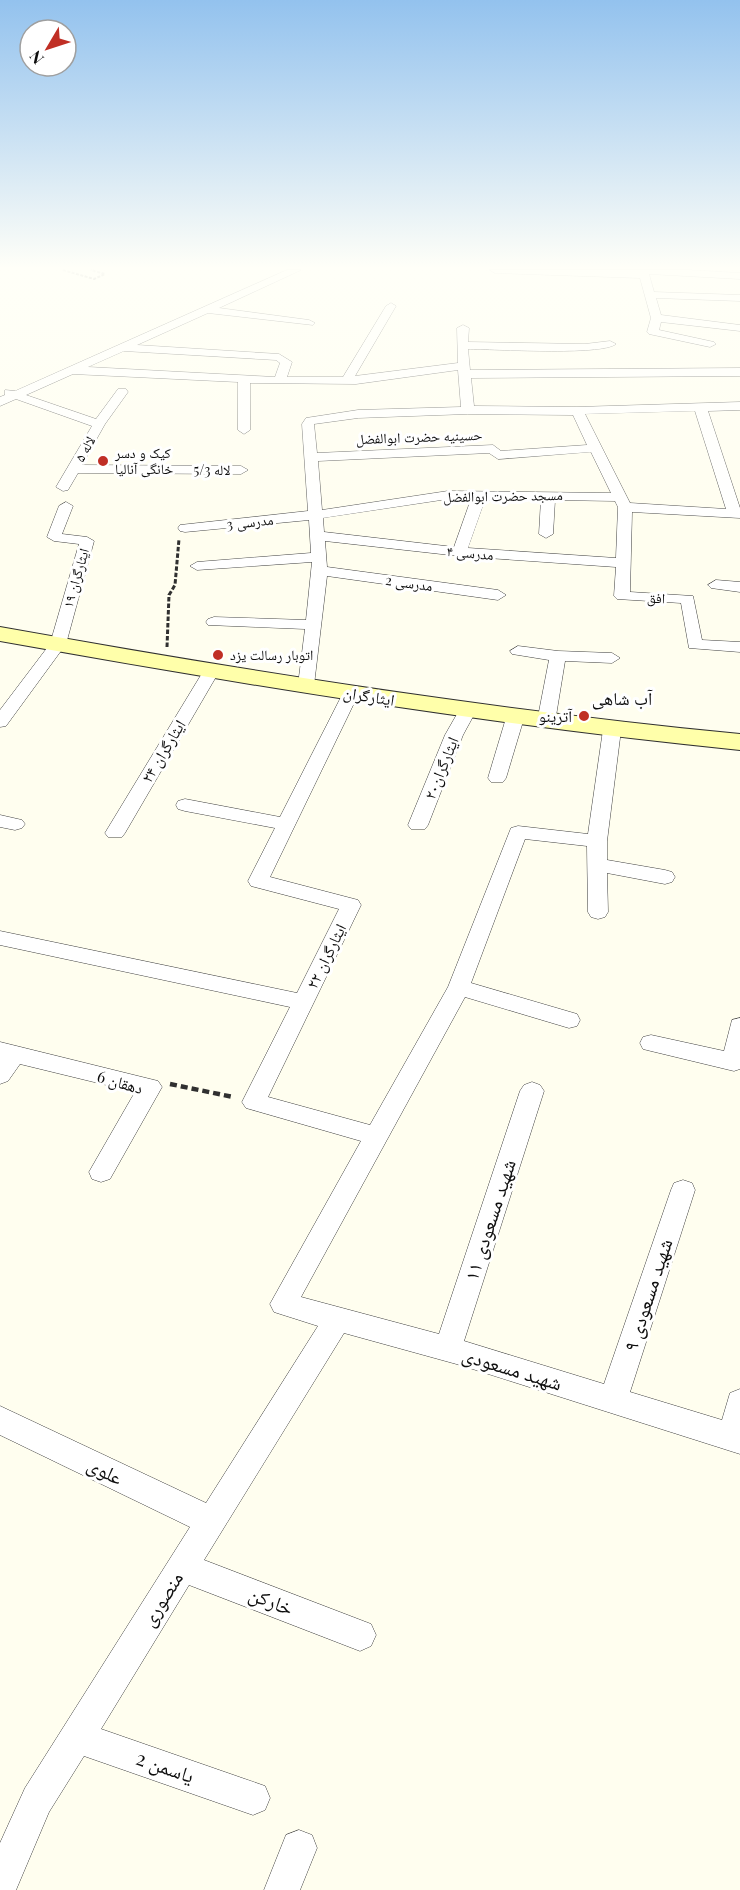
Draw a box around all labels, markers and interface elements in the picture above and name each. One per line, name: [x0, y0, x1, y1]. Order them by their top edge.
north arrow: [18, 18, 78, 78]
text: N: [24, 46, 48, 69]
street label: حسینیه حضرت ابوالفضل: [355, 425, 483, 448]
street label: لاله ۵: [70, 433, 99, 465]
place label: کیک و دسر خانگی آنالیا: [114, 443, 173, 478]
marker: کیک و دسر خانگی آنالیا: [96, 454, 110, 468]
street label: لاله 5/3: [193, 460, 231, 479]
street label: مسجد حضرت ابوالفضل: [443, 485, 563, 506]
street label: مدرسی 3: [226, 510, 274, 533]
street label: مدرسی ۴: [446, 541, 494, 564]
street label: ایثارگران ۱‍۹: [58, 546, 93, 610]
street label: مدرسی 2: [384, 570, 434, 595]
street label: افق: [646, 588, 666, 608]
place label: اتوبار رسالت یزد: [230, 645, 313, 664]
marker: اتوبار رسالت یزد: [211, 648, 225, 662]
street label: ایثارگران: [342, 681, 396, 711]
district label: آب شاهی: [592, 686, 653, 710]
place label: آترینو: [539, 705, 573, 726]
marker: آترینو: [577, 709, 591, 723]
street label: ایثارگران ۲۴: [136, 715, 190, 787]
street label: ۲۰ایثارگران: [418, 733, 464, 803]
street label: ایثارگران ۲۲: [301, 920, 351, 992]
street label: دهقان 6: [95, 1065, 145, 1099]
street label: شهید مسعودی ۱۱: [456, 1155, 521, 1284]
street label: شهید مسعودی ۹: [616, 1235, 678, 1354]
street label: شهید مسعودی: [459, 1340, 566, 1396]
street label: علوی: [83, 1449, 128, 1490]
street label: منصوری: [133, 1566, 188, 1631]
street label: خارکن: [245, 1579, 298, 1620]
street label: یاسمن 2: [133, 1743, 198, 1788]

